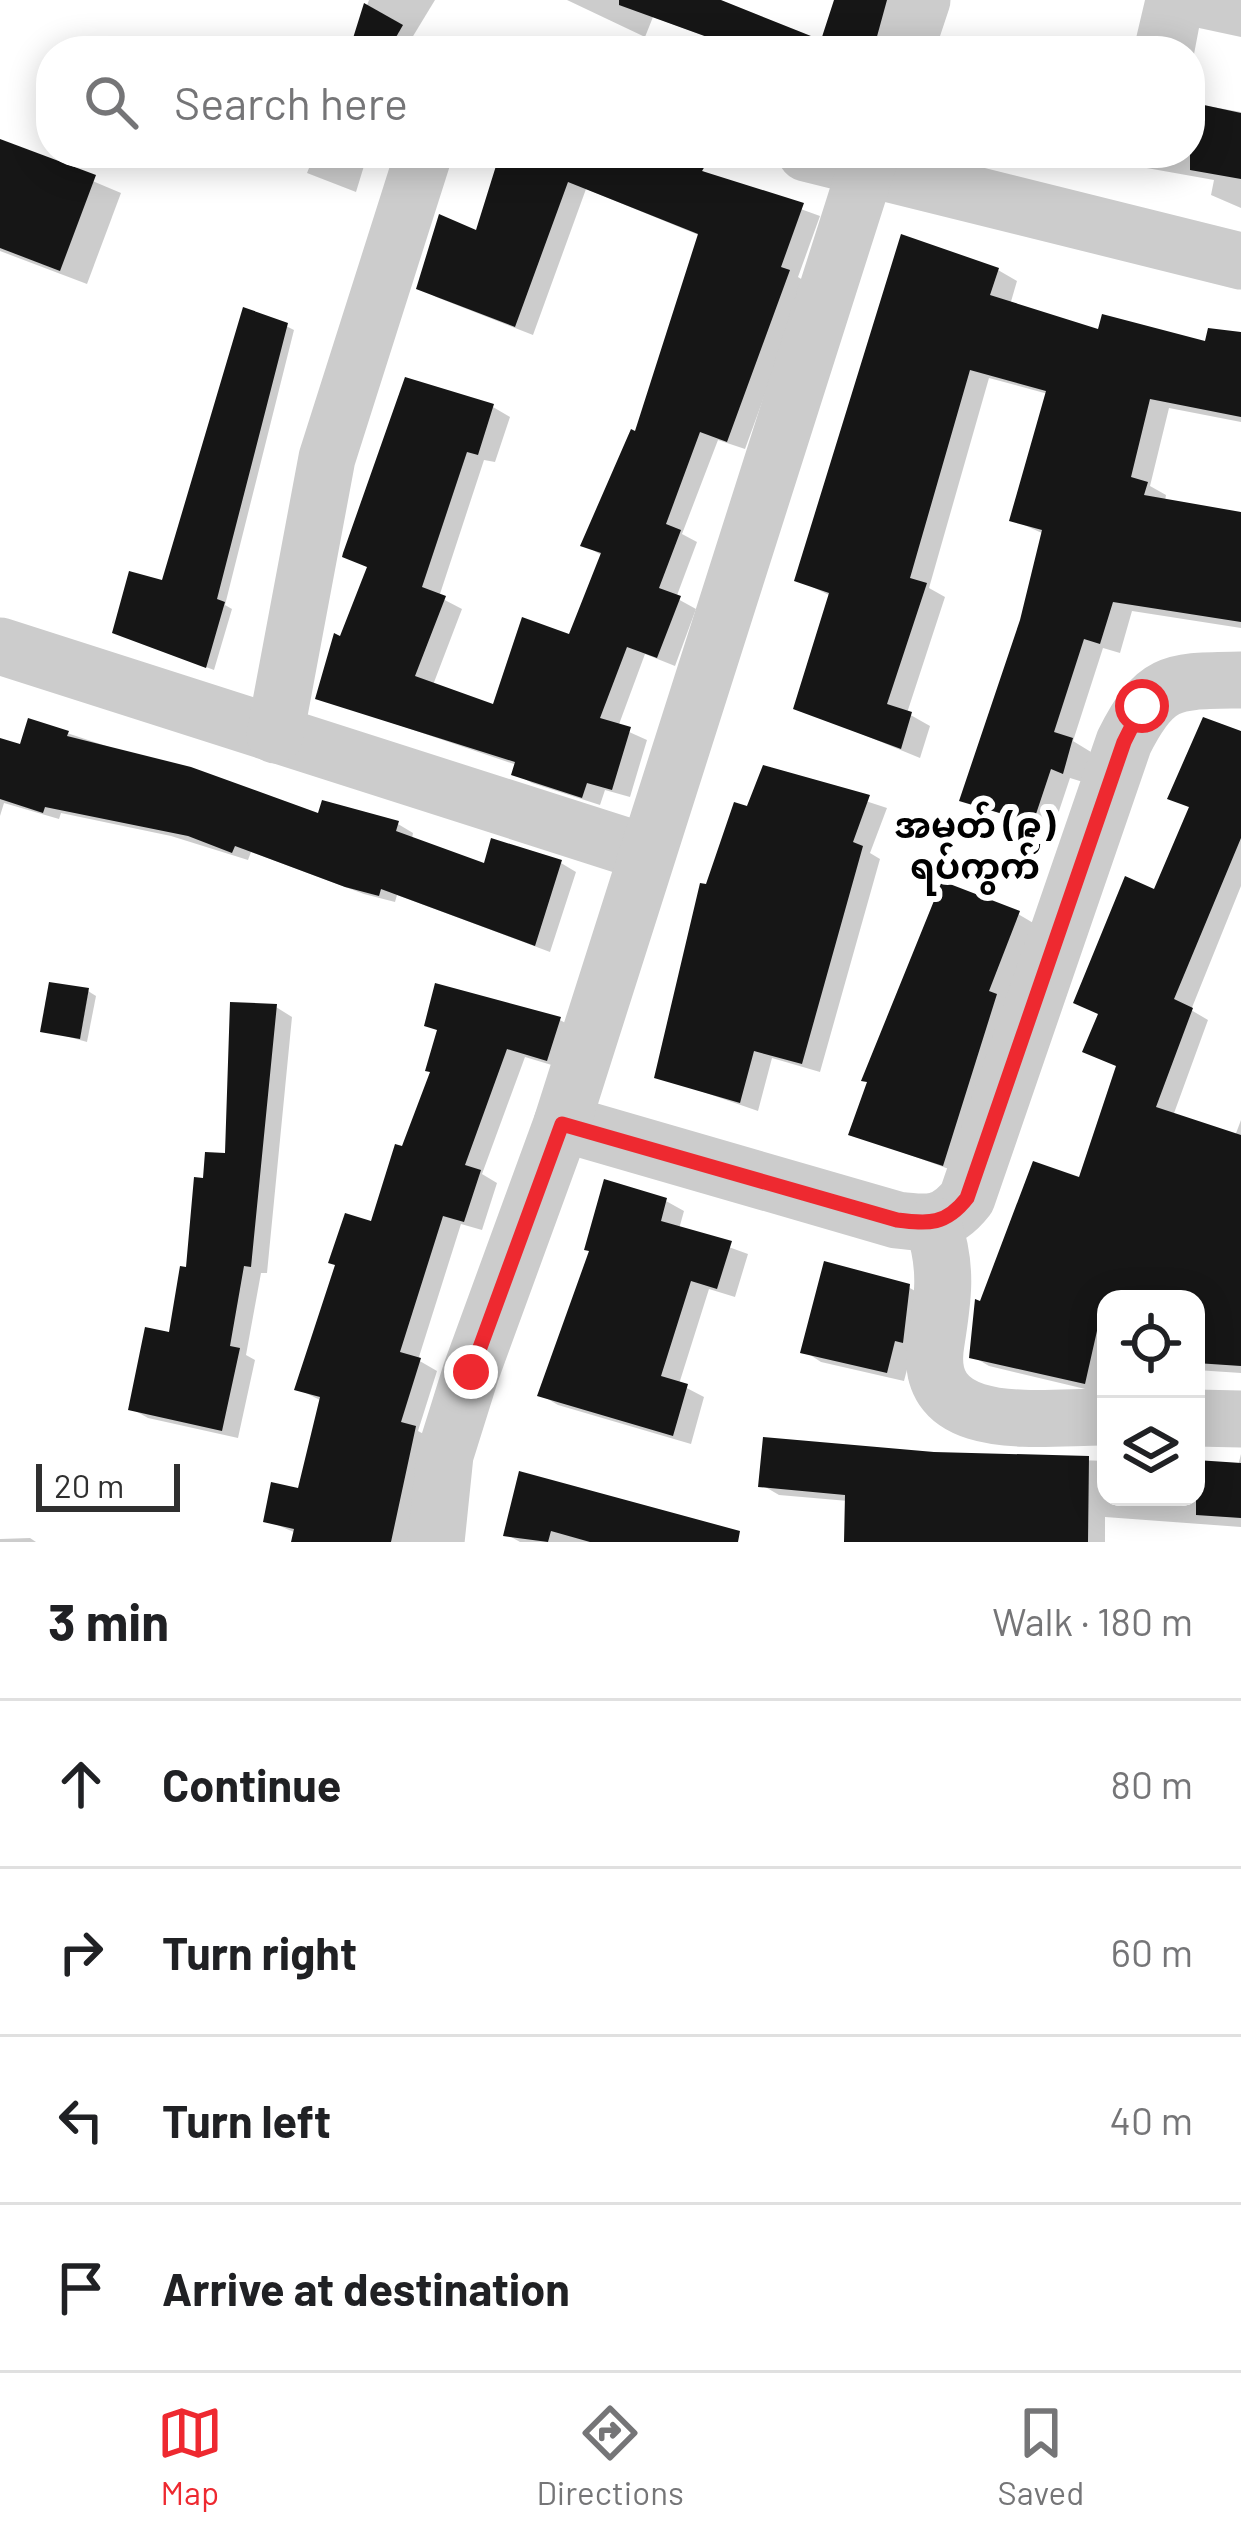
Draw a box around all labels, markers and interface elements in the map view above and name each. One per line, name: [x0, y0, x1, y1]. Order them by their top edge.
search box: [36, 36, 1205, 168]
icon: search: [78, 69, 144, 135]
text: Search here: [174, 75, 408, 129]
route start: [1115, 679, 1169, 733]
district label: အမှတ် (၉) ရပ်ကွက်: [894, 801, 1056, 896]
map controls: [1097, 1290, 1205, 1506]
button: locate: [1097, 1290, 1205, 1398]
route end: [444, 1345, 498, 1399]
button: layers: [1097, 1398, 1205, 1506]
scale bar: [36, 1458, 180, 1511]
text: 20 m: [54, 1465, 124, 1505]
text: 3 min: [48, 1590, 169, 1651]
text: Walk · 180 m: [992, 1597, 1193, 1644]
icon: ahead: [48, 1751, 114, 1817]
text: Continue: [162, 1757, 341, 1811]
text: 80 m: [1111, 1760, 1193, 1807]
icon: right: [48, 1919, 114, 1985]
text: Turn right: [162, 1925, 357, 1979]
text: 60 m: [1111, 1928, 1193, 1975]
icon: left: [48, 2087, 114, 2153]
text: Turn left: [162, 2093, 331, 2147]
text: 40 m: [1109, 2096, 1193, 2143]
icon: arrive: [48, 2255, 114, 2321]
text: Arrive at destination: [162, 2261, 570, 2315]
tab: Map: [157, 2400, 223, 2512]
tab: Directions: [536, 2400, 684, 2512]
tab: Saved: [998, 2400, 1084, 2512]

